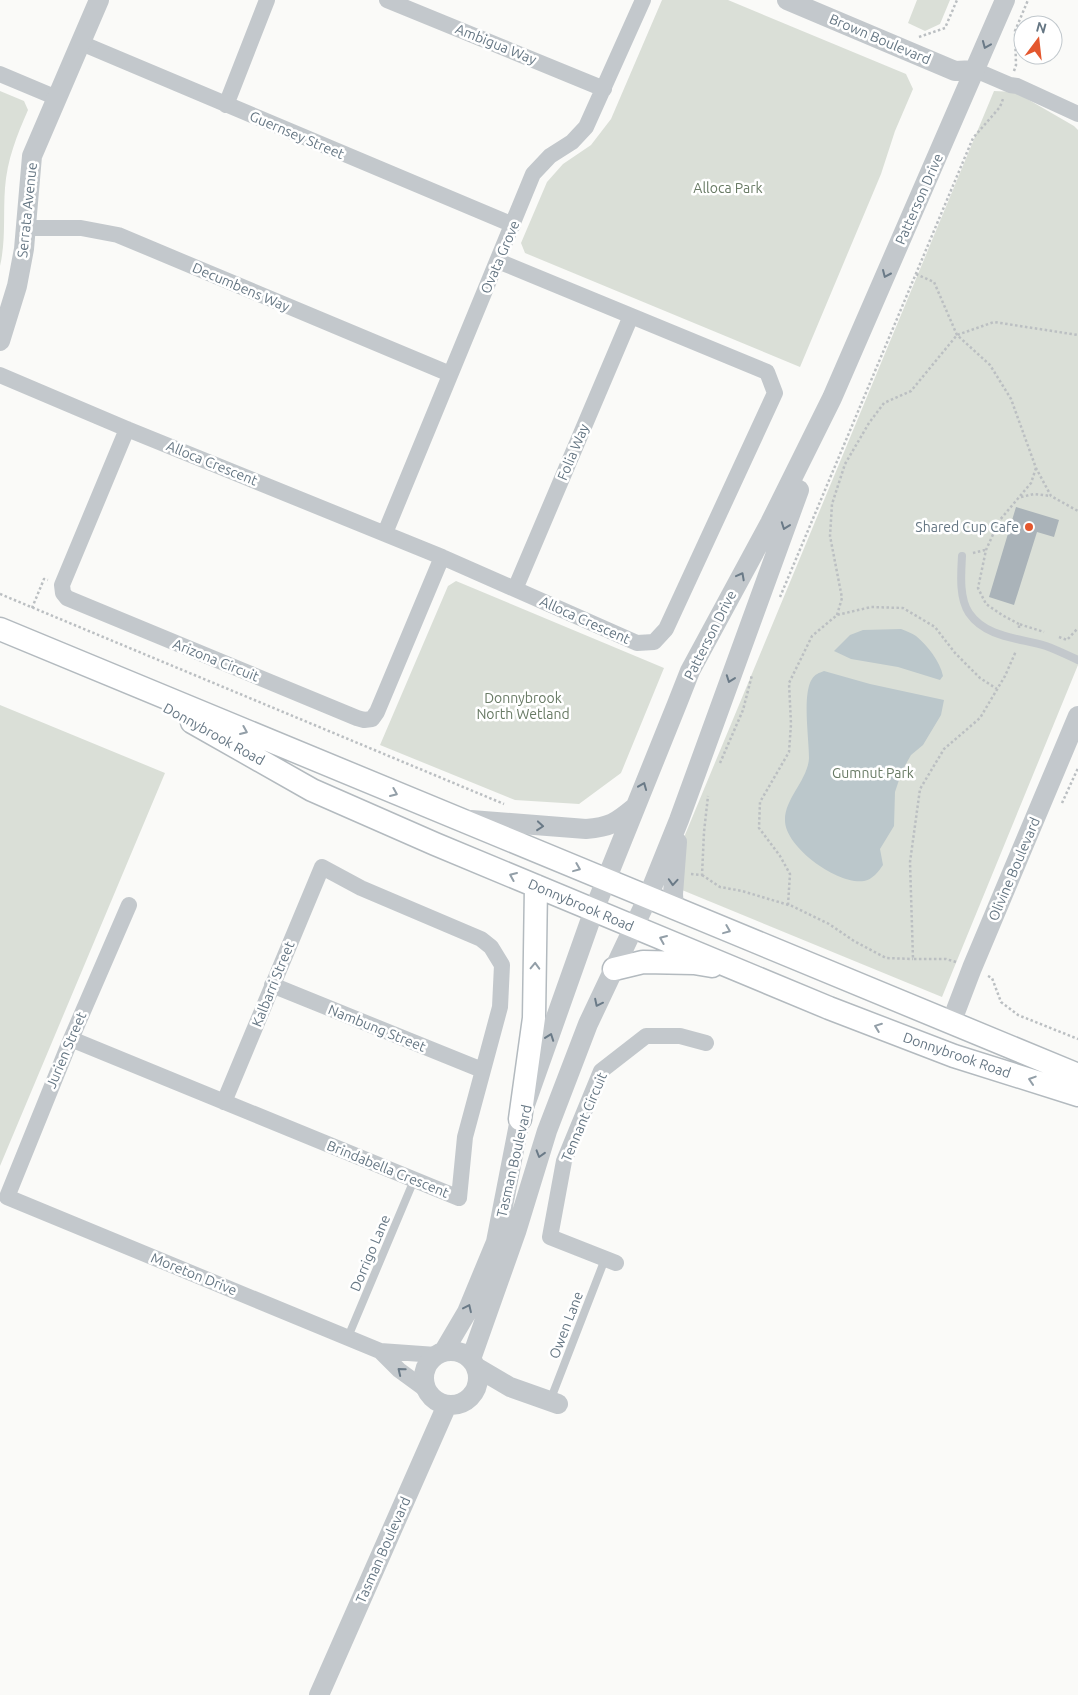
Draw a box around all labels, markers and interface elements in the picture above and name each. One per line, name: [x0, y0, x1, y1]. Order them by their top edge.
street label: Brown Boulevard: [827, 10, 933, 68]
north arrow: [1013, 15, 1063, 65]
text: N: [1034, 18, 1048, 37]
street label: Ambigua Way: [453, 21, 539, 68]
one-way arrow: [982, 40, 993, 49]
street label: Guernsey Street: [247, 108, 347, 162]
street label: Patterson Drive: [892, 151, 946, 247]
street label: Serrata Avenue: [14, 161, 40, 259]
park label: Alloca Park: [693, 180, 763, 196]
street label: Ovata Grove: [477, 218, 523, 296]
street label: Decumbens Way: [190, 259, 292, 315]
one-way arrow: [881, 269, 892, 278]
street label: Folia Way: [554, 421, 592, 483]
street label: Alloca Crescent: [164, 437, 260, 489]
place label: Shared Cup Cafe: [915, 519, 1019, 535]
marker: Shared Cup Cafe: [1023, 521, 1035, 533]
one-way arrow: [781, 522, 791, 530]
one-way arrow: [735, 572, 745, 581]
street label: Patterson Drive: [681, 588, 739, 682]
street label: Alloca Crescent: [537, 593, 633, 647]
street label: Arizona Circuit: [171, 635, 262, 685]
one-way arrow: [726, 674, 736, 683]
park label: Donnybrook North Wetland: [476, 690, 570, 722]
street label: Donnybrook Road: [161, 700, 267, 768]
one-way arrow: [239, 724, 248, 735]
park label: Gumnut Park: [832, 765, 914, 781]
one-way arrow: [637, 782, 647, 791]
one-way arrow: [389, 787, 398, 797]
street label: Olivine Boulevard: [985, 815, 1043, 923]
one-way arrow: [536, 820, 544, 831]
one-way arrow: [572, 863, 580, 873]
one-way arrow: [509, 872, 518, 883]
street label: Donnybrook Road: [526, 876, 636, 934]
one-way arrow: [668, 878, 679, 886]
one-way arrow: [722, 924, 731, 935]
one-way arrow: [659, 934, 668, 945]
street label: Kalbarri Street: [249, 938, 298, 1029]
one-way arrow: [530, 962, 541, 970]
one-way arrow: [594, 998, 604, 1007]
street label: Nambung Street: [326, 1001, 429, 1055]
street label: Jurien Street: [43, 1009, 90, 1091]
one-way arrow: [874, 1022, 883, 1033]
street label: Donnybrook Road: [901, 1029, 1013, 1081]
one-way arrow: [544, 1033, 554, 1041]
street label: Tennant Circuit: [558, 1070, 610, 1164]
one-way arrow: [1028, 1076, 1036, 1086]
street label: Tasman Boulevard: [493, 1103, 535, 1219]
street label: Brindabella Crescent: [325, 1137, 452, 1201]
one-way arrow: [536, 1150, 546, 1158]
street label: Dorrigo Lane: [347, 1212, 393, 1294]
street label: Moreton Drive: [149, 1249, 239, 1299]
street label: Owen Lane: [546, 1289, 586, 1361]
one-way arrow: [462, 1304, 472, 1313]
one-way arrow: [398, 1368, 407, 1377]
street label: Tasman Boulevard: [352, 1494, 414, 1606]

